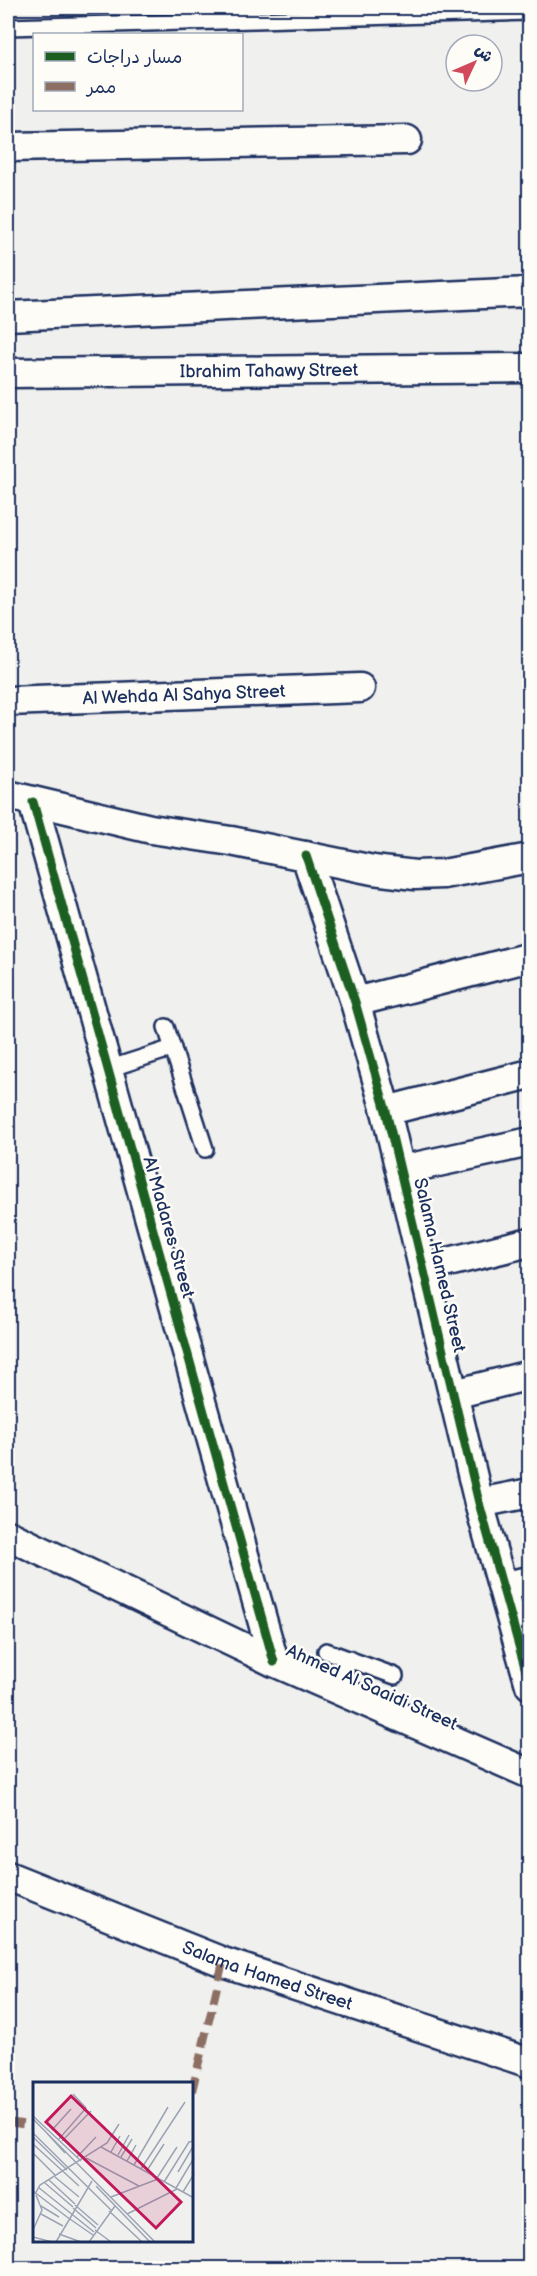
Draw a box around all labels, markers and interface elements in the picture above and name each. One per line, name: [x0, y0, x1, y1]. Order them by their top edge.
legend: [33, 33, 243, 111]
north arrow: [444, 33, 504, 93]
text: ش: [471, 41, 497, 67]
text: مسار دراجات: [87, 47, 182, 68]
text: ممر: [85, 77, 116, 98]
street label: Ibrahim Tahawy Street: [180, 360, 359, 382]
street label: Al Wehda Al Sahya Street: [82, 681, 286, 709]
street label: Al Madares Street: [138, 1154, 199, 1301]
street label: Salama Hamed Street: [409, 1176, 470, 1355]
street label: Ahmed Al Saaidi Street: [283, 1640, 461, 1735]
street label: Salama Hamed Street: [179, 1937, 355, 2015]
inset map: [33, 2082, 194, 2243]

